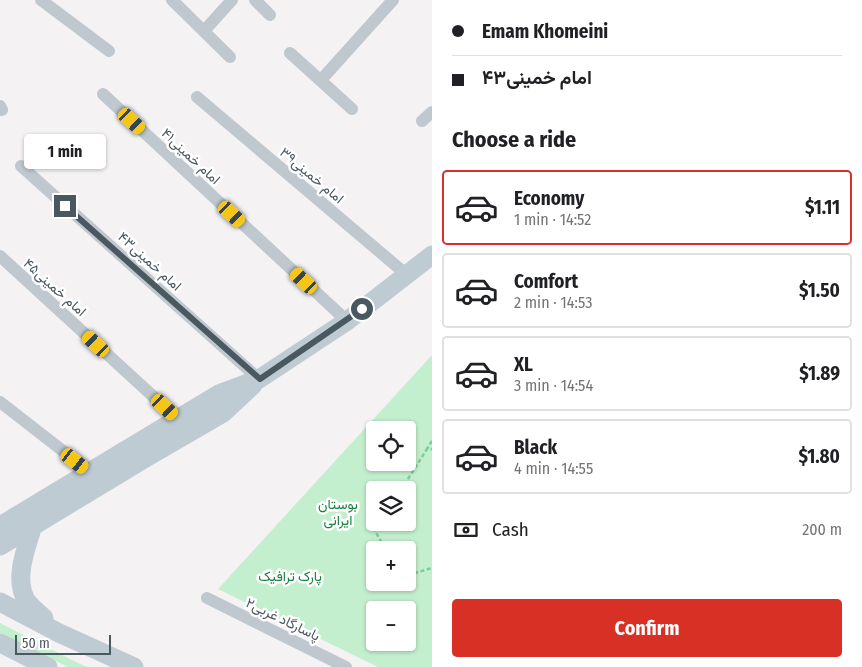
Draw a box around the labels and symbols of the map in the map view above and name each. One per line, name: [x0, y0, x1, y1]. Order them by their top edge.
car: [115, 105, 148, 137]
street label: امام خمینی۴۱: [158, 125, 224, 188]
callout: 1 min: [24, 134, 106, 168]
street label: امام خمینی۳۹: [276, 144, 347, 207]
route end: [54, 195, 76, 217]
car: [215, 198, 248, 230]
street label: امام خمینی۴۳: [114, 228, 185, 294]
street label: امام خمینی۴۵: [20, 255, 90, 320]
car: [287, 265, 320, 297]
route start: [351, 298, 373, 320]
car: [79, 328, 112, 360]
car: [148, 391, 181, 423]
car: [58, 446, 91, 476]
park label: بوستان ایرانی: [318, 496, 358, 529]
park label: پارک ترافیک: [258, 568, 322, 586]
street label: پاسارگاد غربی۲: [243, 594, 323, 646]
scale bar: [15, 632, 111, 655]

